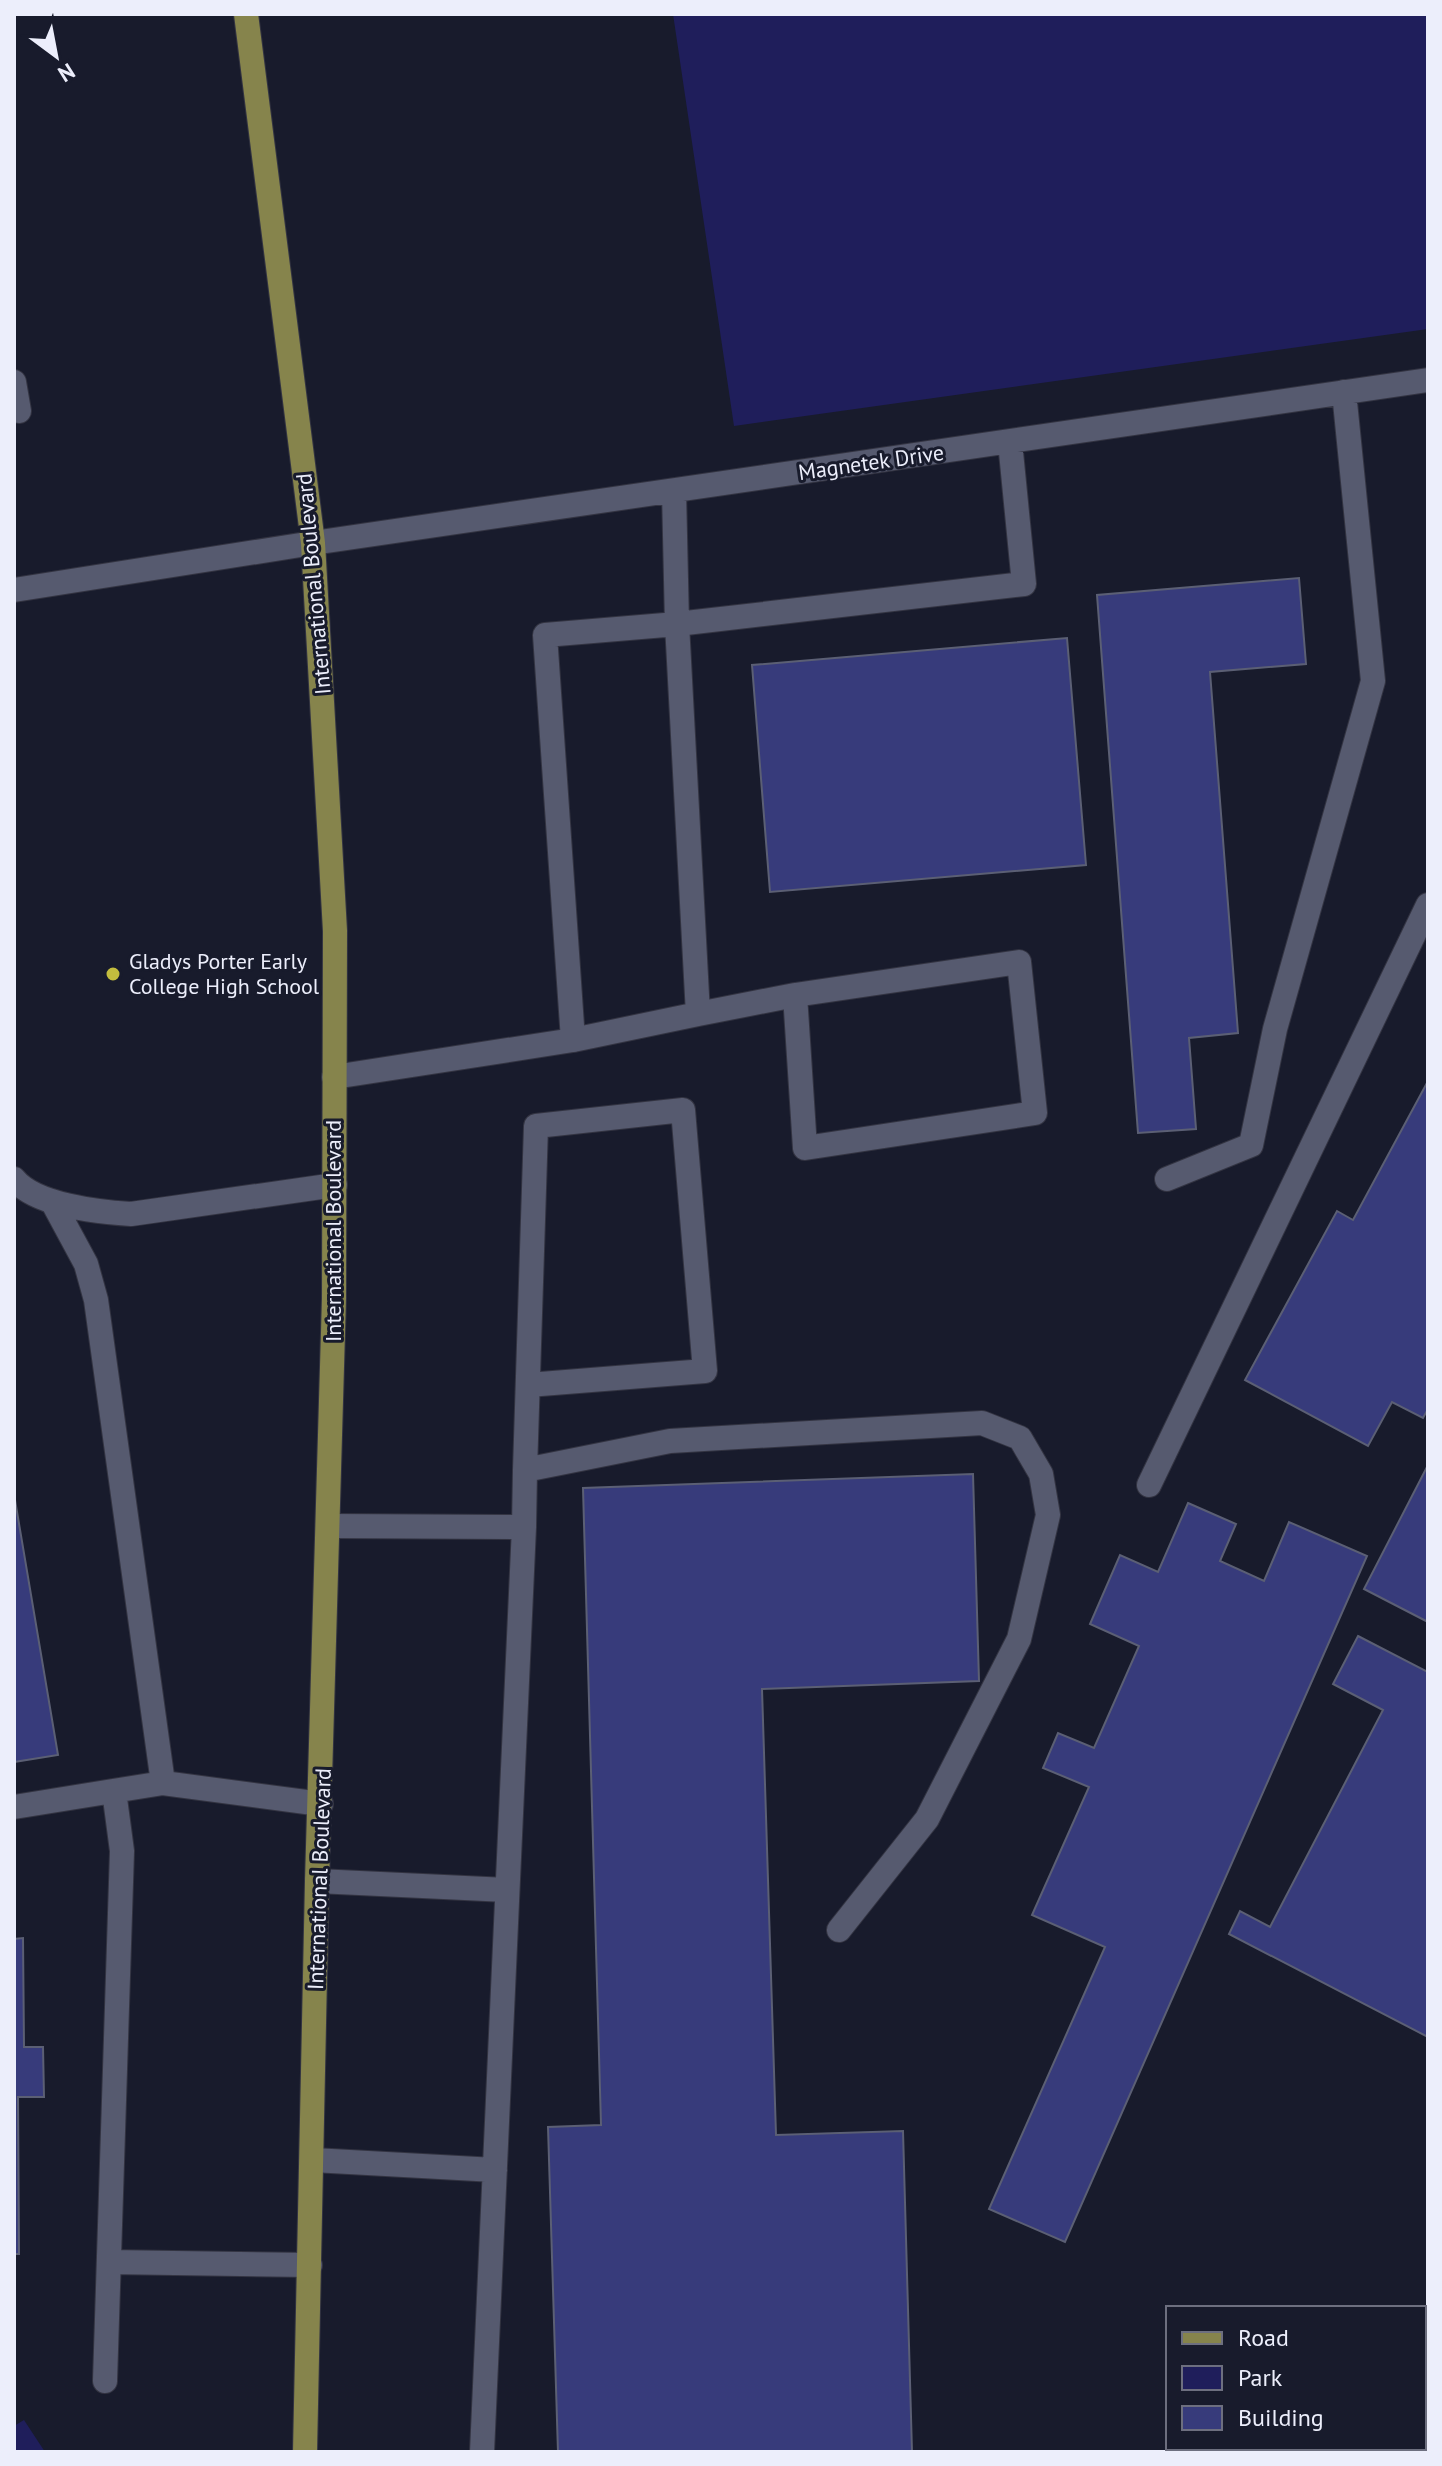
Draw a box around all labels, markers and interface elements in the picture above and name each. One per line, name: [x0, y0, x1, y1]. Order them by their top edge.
north arrow: [16, 16, 96, 96]
text: N: [53, 57, 80, 89]
street label: Magnetek Drive: [796, 438, 946, 486]
street label: International Boulevard: [289, 472, 337, 696]
place label: Gladys Porter Early College High School: [129, 947, 320, 1000]
marker: Gladys Porter Early College High School: [104, 965, 122, 983]
street label: International Boulevard: [319, 1120, 347, 1342]
street label: International Boulevard: [301, 1768, 337, 1990]
legend: [1166, 2306, 1426, 2450]
text: Road: [1238, 2322, 1289, 2353]
text: Park: [1238, 2362, 1283, 2393]
text: Building: [1238, 2402, 1324, 2433]

